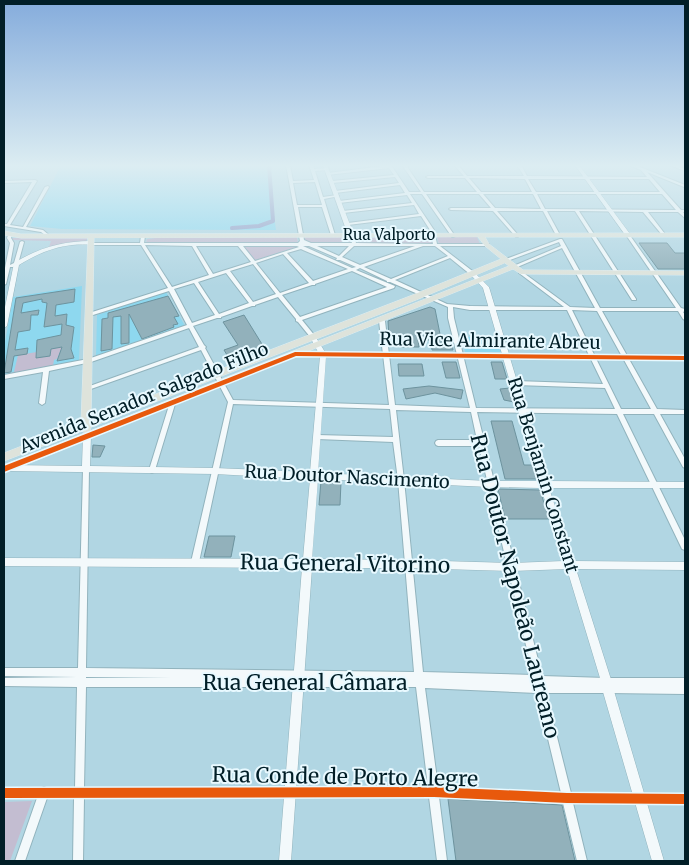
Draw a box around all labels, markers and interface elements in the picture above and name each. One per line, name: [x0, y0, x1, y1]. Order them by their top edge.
street label: Rua Valporto: [343, 225, 435, 244]
street label: Rua Vice Almirante Abreu: [379, 327, 601, 354]
street label: Avenida Senador Salgado Filho: [15, 337, 272, 458]
street label: Rua Benjamin Constant: [503, 374, 584, 576]
street label: Rua Doutor Napoleão Laureano: [465, 431, 566, 741]
street label: Rua Doutor Nascimento: [244, 460, 450, 493]
street label: Rua General Vitorino: [240, 548, 450, 579]
street label: Rua General Câmara: [202, 669, 408, 696]
street label: Rua Conde de Porto Alegre: [212, 761, 478, 792]

